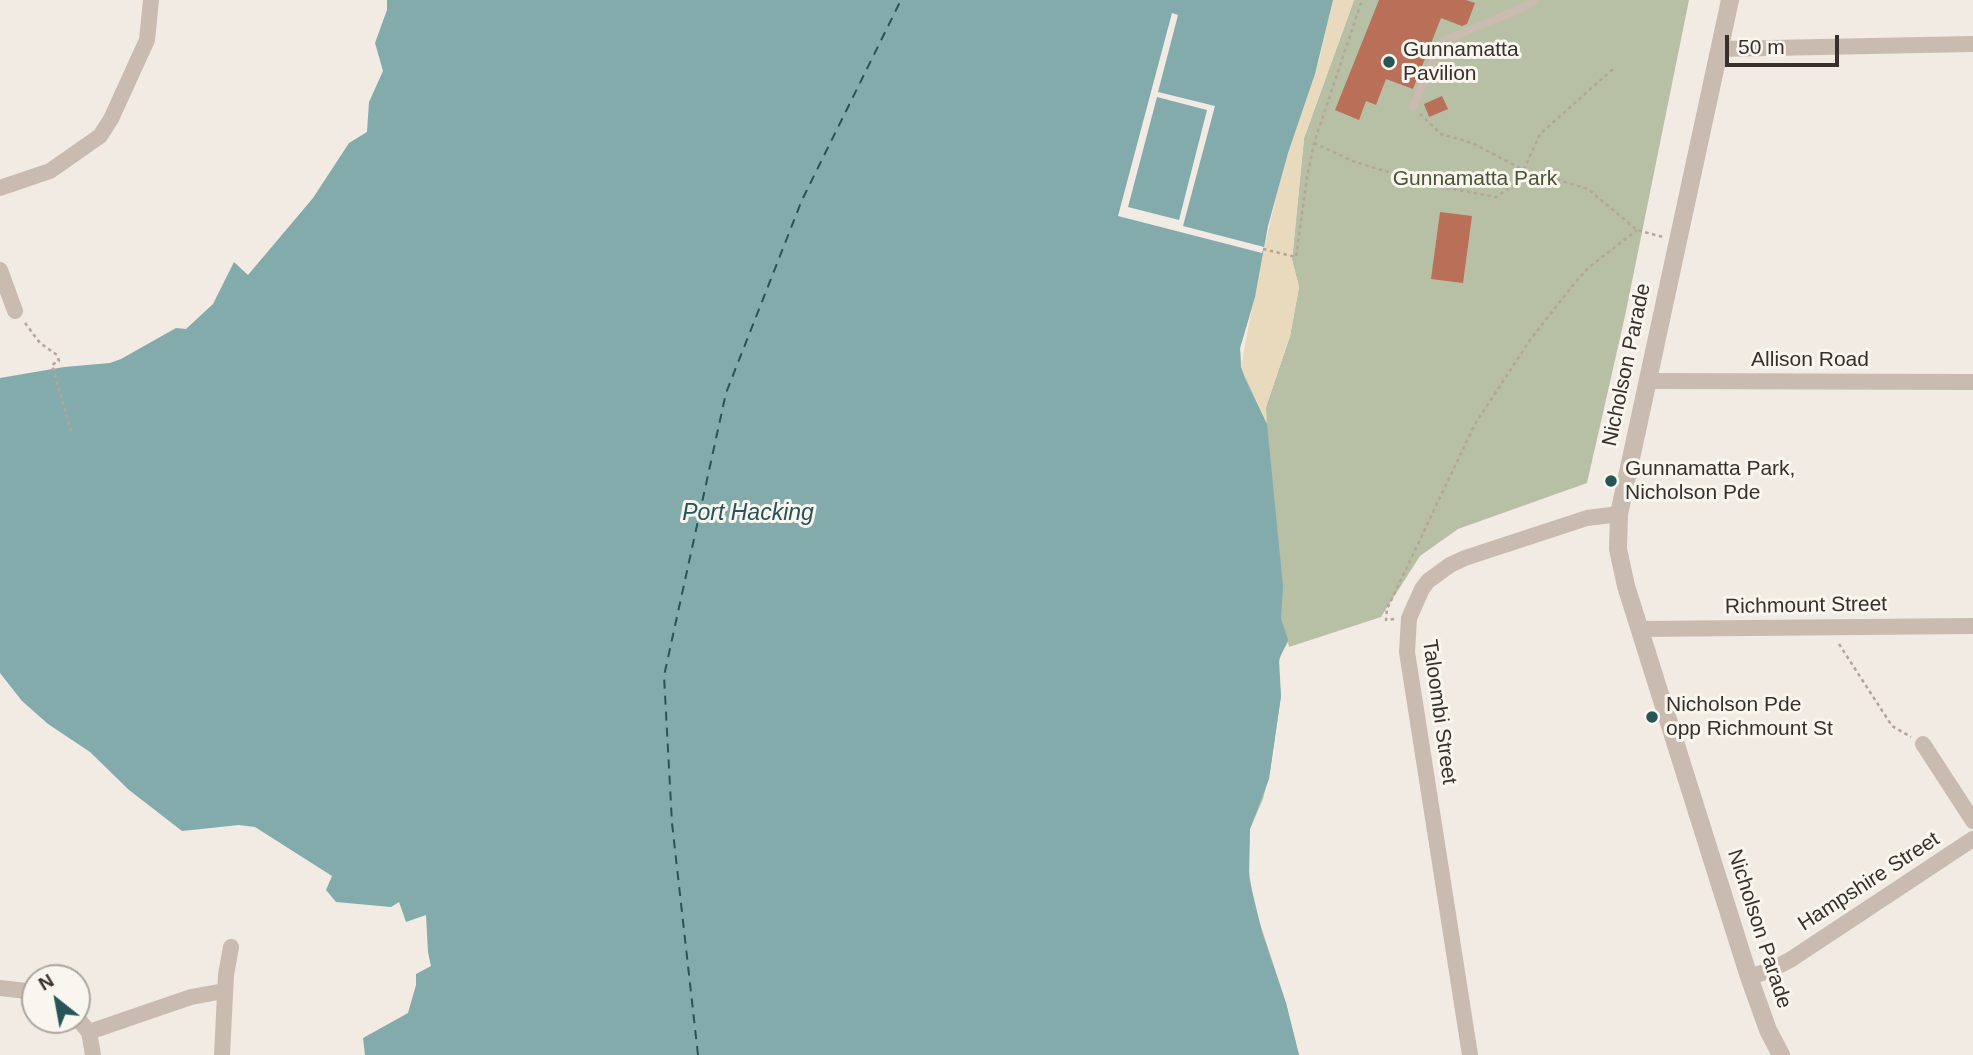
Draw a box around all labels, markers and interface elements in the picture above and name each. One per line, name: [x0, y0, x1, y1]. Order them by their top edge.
scale bar: [1728, 21, 1842, 65]
text: 50 m: [1738, 35, 1785, 58]
place label: Gunnamatta Pavilion: [1403, 37, 1519, 87]
marker: Gunnamatta Pavilion: [1381, 54, 1397, 70]
park label: Gunnamatta Park: [1393, 166, 1557, 192]
street label: Nicholson Parade: [1597, 281, 1657, 449]
street label: Allison Road: [1751, 347, 1869, 373]
place label: Gunnamatta Park, Nicholson Pde: [1625, 456, 1795, 506]
marker: Gunnamatta Park, Nicholson Pde: [1603, 473, 1619, 489]
water label: Port Hacking: [682, 500, 814, 528]
street label: Richmount Street: [1725, 592, 1887, 620]
street label: Taloombi Street: [1416, 638, 1462, 786]
place label: Nicholson Pde opp Richmount St: [1666, 692, 1833, 742]
marker: Nicholson Pde opp Richmount St: [1644, 709, 1660, 725]
street label: Hampshire Street: [1794, 827, 1944, 937]
street label: Nicholson Parade: [1721, 846, 1797, 1012]
north arrow: [21, 964, 91, 1034]
text: N: [35, 970, 57, 995]

